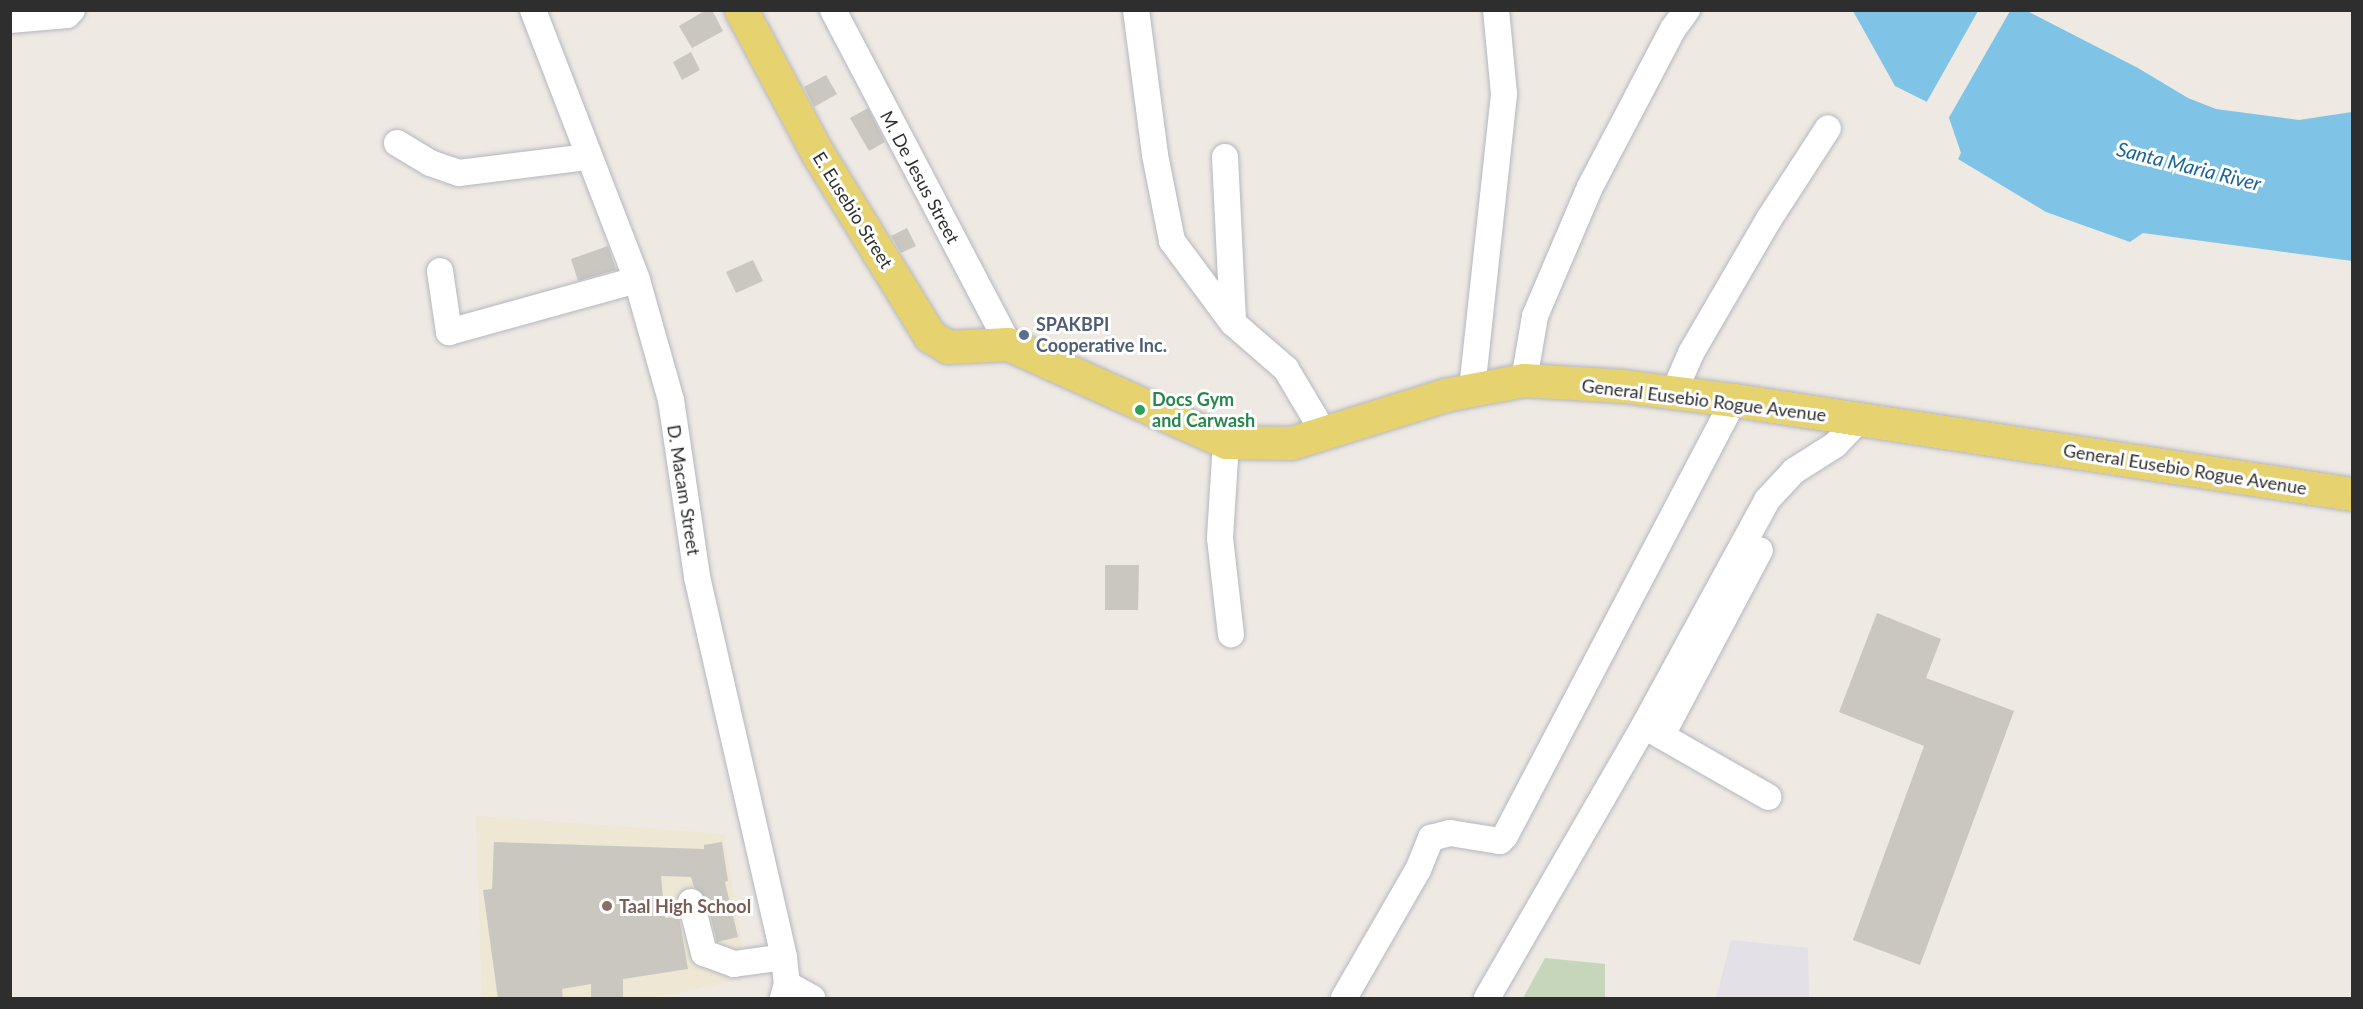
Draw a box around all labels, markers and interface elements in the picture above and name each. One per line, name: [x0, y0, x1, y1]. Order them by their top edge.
street label: M. De Jesus Street: [876, 107, 964, 247]
water label: Santa Maria River: [2114, 136, 2264, 196]
street label: E. Eusebio Street: [809, 148, 897, 272]
place label: SPAKBPI Cooperative Inc.: [1036, 314, 1167, 356]
marker: SPAKBPI Cooperative Inc.: [1017, 328, 1031, 342]
street label: General Eusebio Rogue Avenue: [1580, 374, 1828, 426]
place label: Docs Gym and Carwash: [1152, 389, 1255, 432]
marker: Docs Gym and Carwash: [1133, 403, 1147, 417]
street label: D. Macam Street: [663, 423, 705, 557]
street label: General Eusebio Rogue Avenue: [2061, 439, 2309, 499]
place label: Taal High School: [619, 895, 751, 917]
marker: Taal High School: [600, 899, 614, 913]

